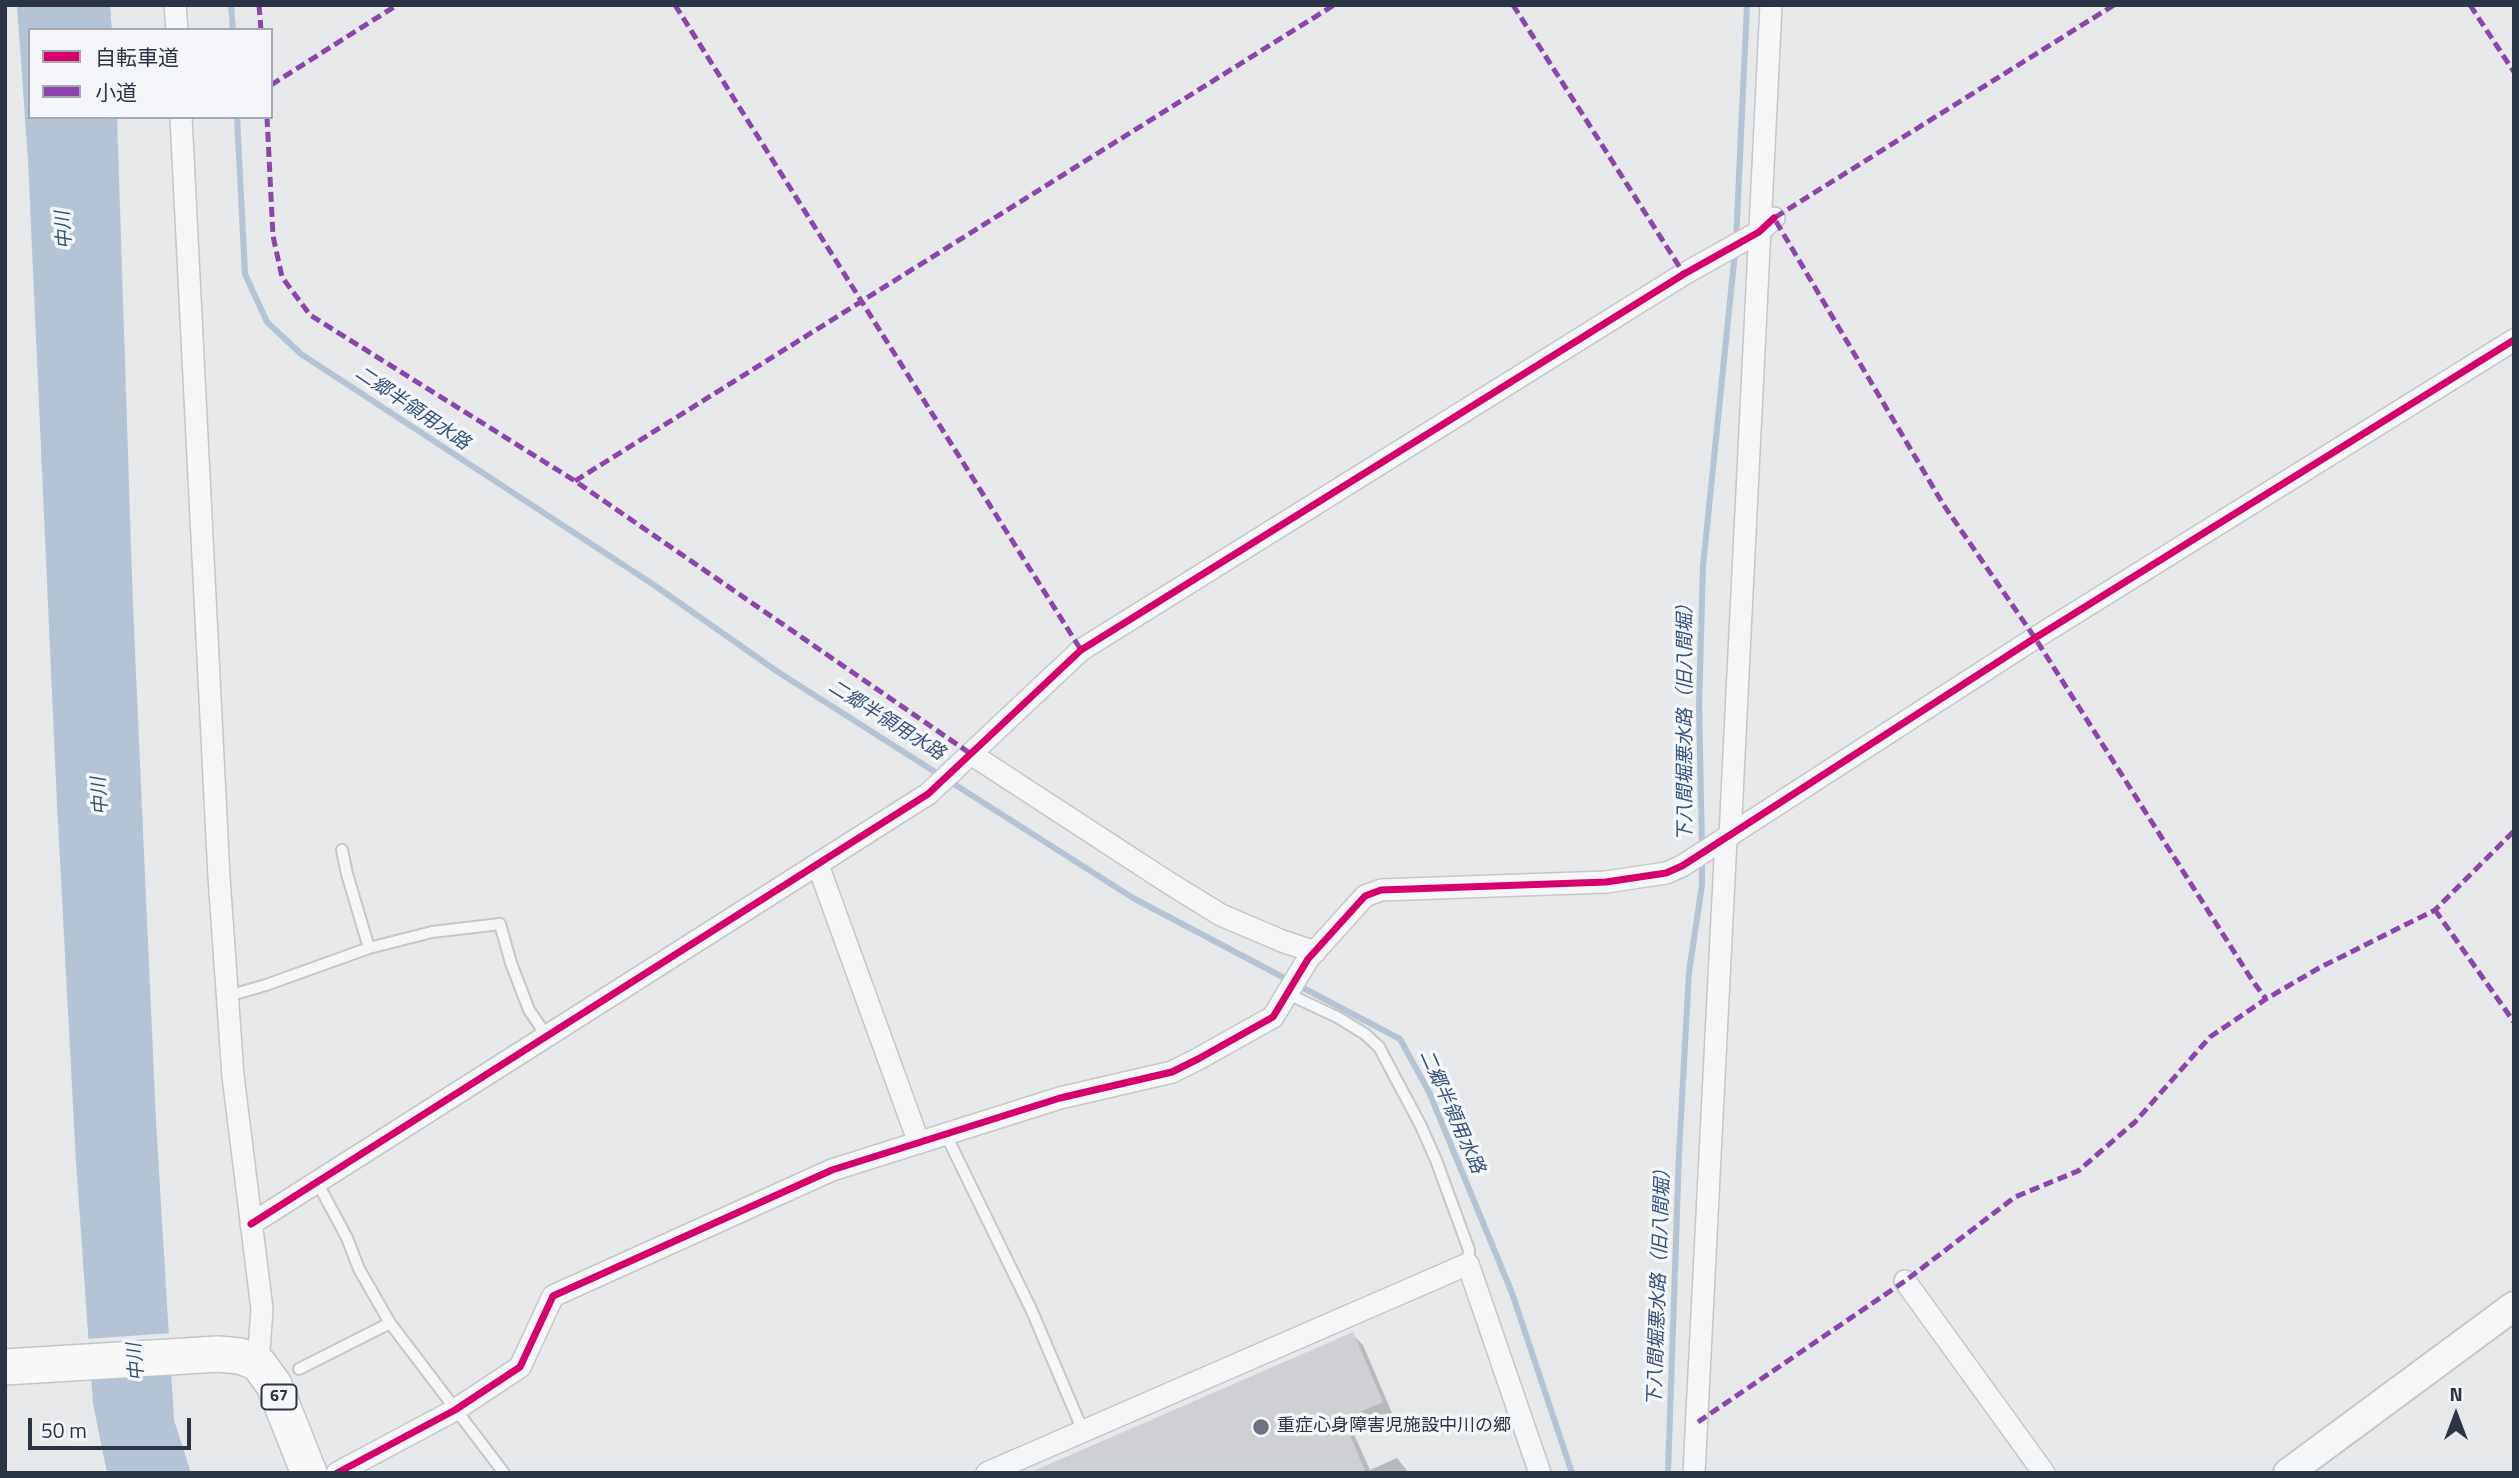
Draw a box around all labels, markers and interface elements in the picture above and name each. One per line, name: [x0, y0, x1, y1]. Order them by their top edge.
legend: [28, 28, 273, 119]
text: 自転車道: [95, 41, 179, 73]
text: 小道: [95, 76, 137, 108]
water label: 中川: [52, 210, 78, 250]
water label: 二郷半領用水路: [350, 362, 474, 456]
water label: 下八間堀悪水路（旧八間堀）: [1675, 595, 1697, 841]
water label: 二郷半領用水路: [824, 676, 948, 766]
water label: 中川: [88, 776, 114, 816]
water label: 二郷半領用水路: [1414, 1047, 1488, 1177]
water label: 下八間堀悪水路（旧八間堀）: [1644, 1159, 1676, 1407]
water label: 中川: [124, 1342, 150, 1382]
text: N: [2449, 1379, 2463, 1408]
north arrow: [2421, 1380, 2491, 1450]
road number: 67: [262, 1385, 296, 1410]
scale bar: [32, 1404, 194, 1448]
text: 50 m: [41, 1414, 87, 1446]
place label: 重症心身障害児施設中川の郷: [1277, 1416, 1511, 1438]
marker: 重症心身障害児施設中川の郷: [1251, 1417, 1271, 1437]

